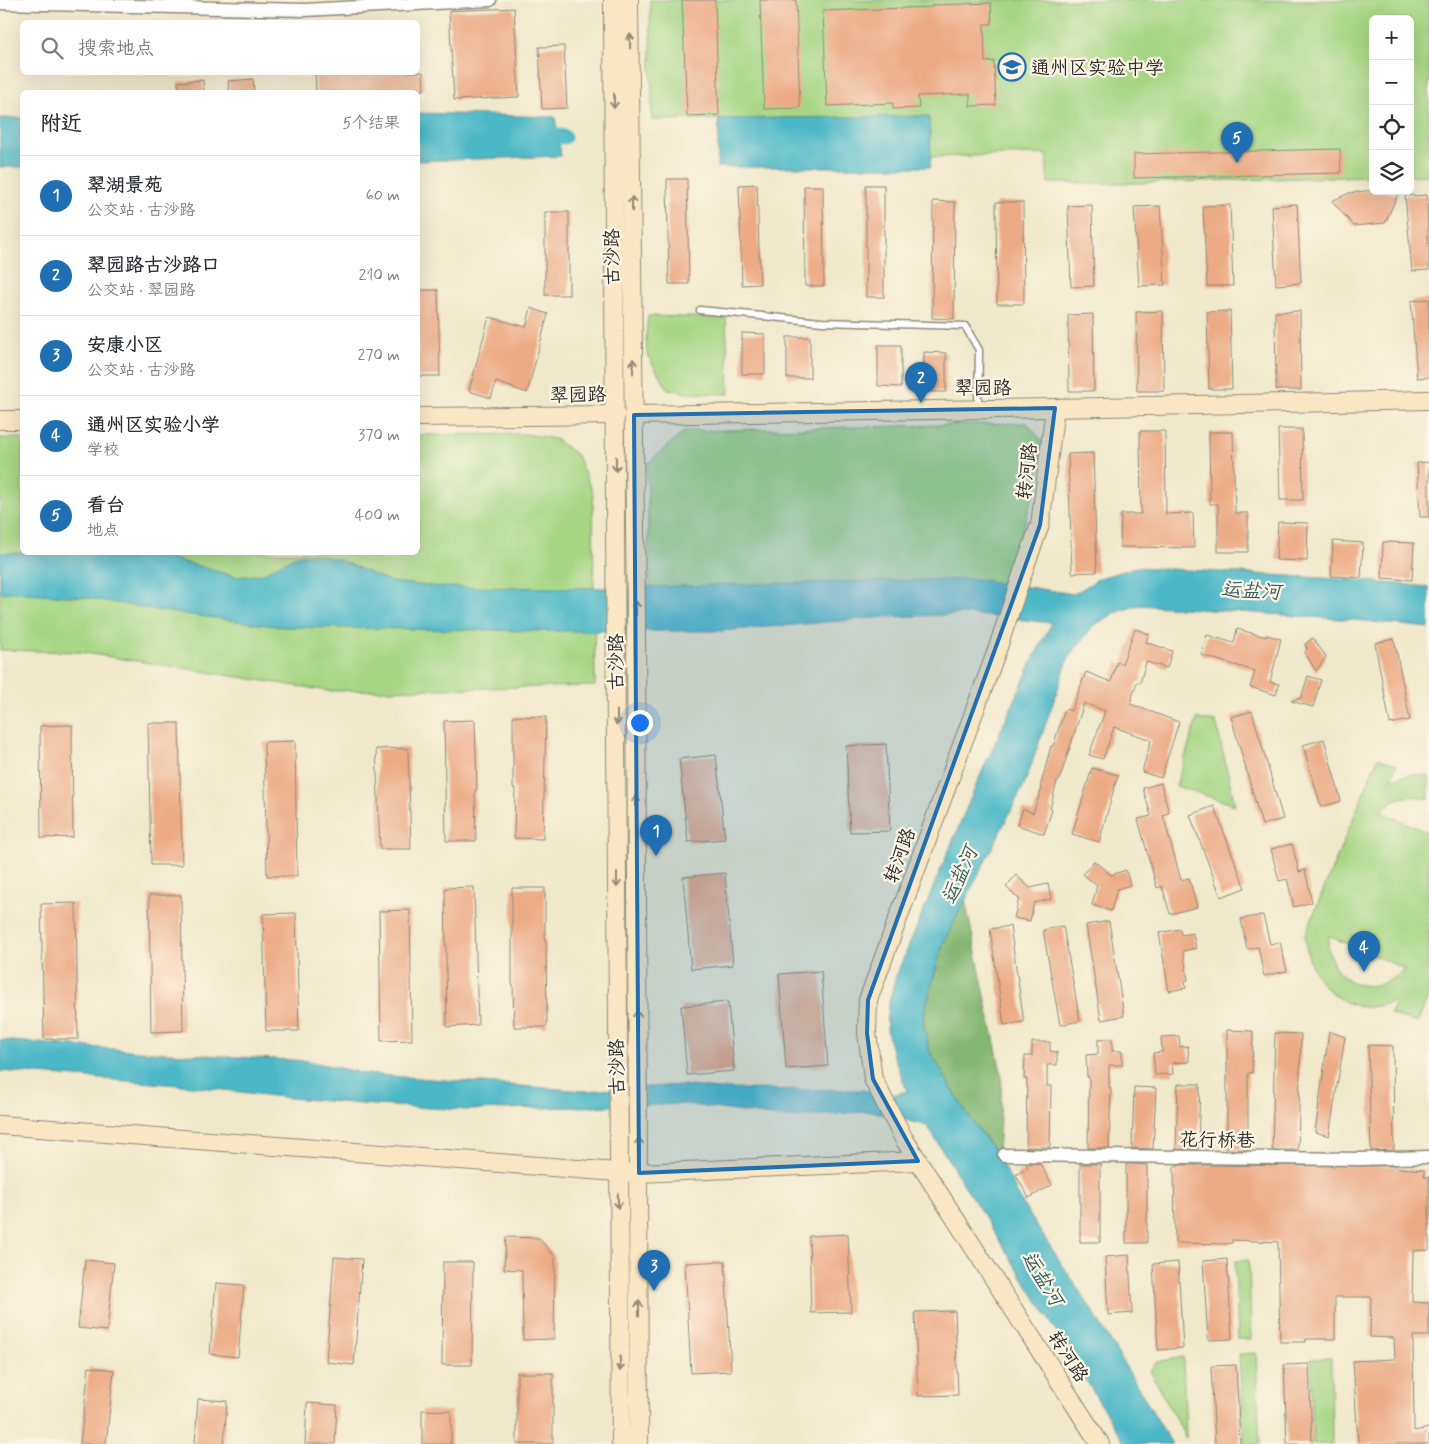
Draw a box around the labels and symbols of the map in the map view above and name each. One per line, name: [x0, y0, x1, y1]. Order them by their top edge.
one-way arrow: [625, 34, 635, 50]
school or university icon: 通州区实验中学: [997, 52, 1027, 82]
place label: 通州区实验中学: [1031, 56, 1164, 81]
one-way arrow: [609, 92, 619, 109]
pin: 5: [1221, 122, 1253, 163]
one-way arrow: [627, 196, 637, 212]
street label: 古沙路: [600, 228, 625, 286]
one-way arrow: [628, 359, 638, 375]
pin: 2: [905, 362, 937, 403]
street label: 翠园路: [954, 376, 1012, 401]
street label: 翠园路: [549, 383, 607, 408]
street label: 转河路: [1012, 441, 1043, 501]
one-way arrow: [611, 455, 621, 471]
water label: 运盐河: [1220, 576, 1285, 607]
one-way arrow: [631, 600, 641, 616]
street label: 古沙路: [604, 633, 629, 691]
one-way arrow: [612, 710, 622, 726]
your location: [627, 710, 653, 736]
one-way arrow: [631, 796, 641, 812]
pin: 1: [640, 815, 672, 856]
street label: 转河路: [879, 824, 922, 887]
water label: 运盐河: [936, 840, 986, 909]
one-way arrow: [612, 872, 622, 888]
pin: 4: [1348, 931, 1380, 972]
one-way arrow: [632, 1011, 642, 1027]
street label: 古沙路: [605, 1038, 630, 1096]
street label: 花行桥巷: [1179, 1127, 1255, 1154]
one-way arrow: [634, 1138, 644, 1154]
one-way arrow: [613, 1193, 623, 1209]
water label: 运盐河: [1015, 1246, 1070, 1314]
pin: 3: [638, 1250, 670, 1291]
one-way arrow: [634, 1300, 644, 1316]
street label: 转河路: [1042, 1326, 1094, 1388]
one-way arrow: [615, 1356, 625, 1372]

